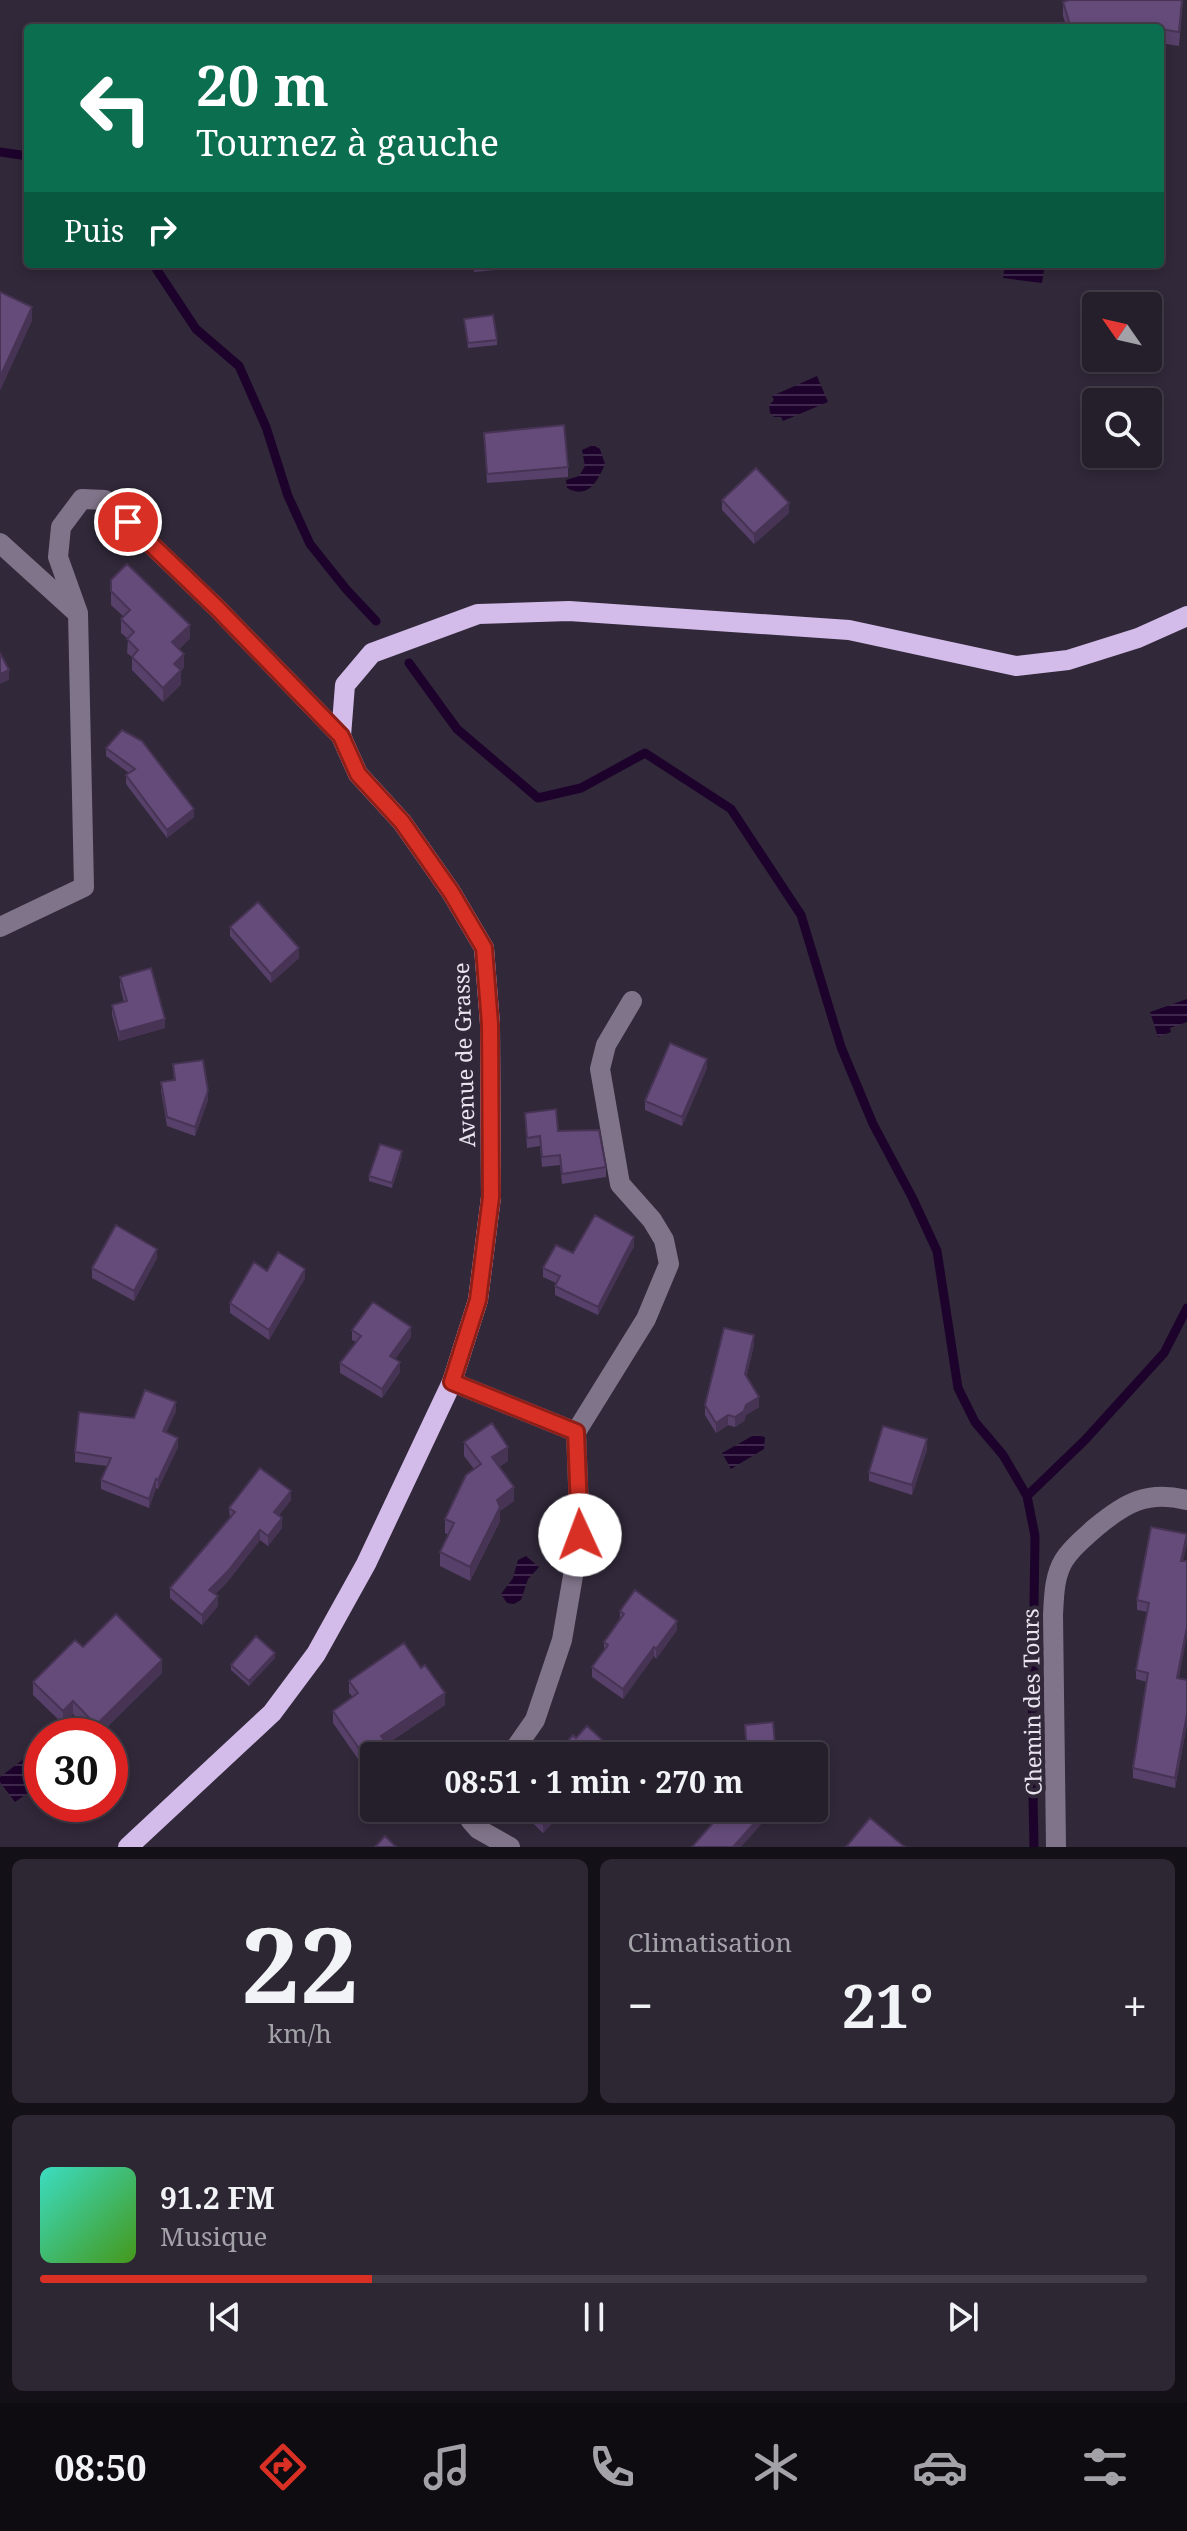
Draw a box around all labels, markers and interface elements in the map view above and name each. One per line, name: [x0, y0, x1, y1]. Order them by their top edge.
text: 20 m: [196, 46, 329, 122]
icon: left: [64, 56, 168, 160]
text: Tournez à gauche: [196, 118, 499, 167]
icon: right: [140, 208, 184, 252]
text: Puis: [64, 210, 124, 251]
north arrow: [1082, 292, 1162, 372]
map controls: [1082, 292, 1162, 468]
button: search: [1082, 388, 1162, 468]
pin: [94, 488, 162, 556]
icon: arrive: [106, 500, 150, 544]
street label: Avenue de Grasse: [445, 962, 481, 1148]
position arrow: [538, 1493, 622, 1577]
street label: Chemin des Tours: [1014, 1608, 1048, 1796]
speed limit sign: 30: [24, 1718, 128, 1822]
text: 08:51 · 1 min · 270 m: [445, 1761, 743, 1802]
text: 22: [241, 1892, 359, 2033]
text: Climatisation: [628, 1924, 792, 1960]
text: 21°: [842, 1964, 934, 2046]
text: −: [628, 1975, 653, 2035]
text: +: [1122, 1975, 1147, 2035]
text: km/h: [268, 2015, 332, 2051]
text: 91.2 FM: [160, 2177, 275, 2218]
text: Musique: [160, 2218, 267, 2254]
icon: previous: [203, 2295, 247, 2339]
icon: pause: [572, 2295, 616, 2339]
icon: next: [941, 2295, 985, 2339]
icon: directions: [255, 2439, 311, 2495]
icon: music: [419, 2439, 475, 2495]
icon: phone: [584, 2439, 640, 2495]
icon: climate: [748, 2439, 804, 2495]
icon: car: [912, 2439, 968, 2495]
icon: filters: [1077, 2439, 1133, 2495]
text: 08:50: [54, 2443, 147, 2492]

